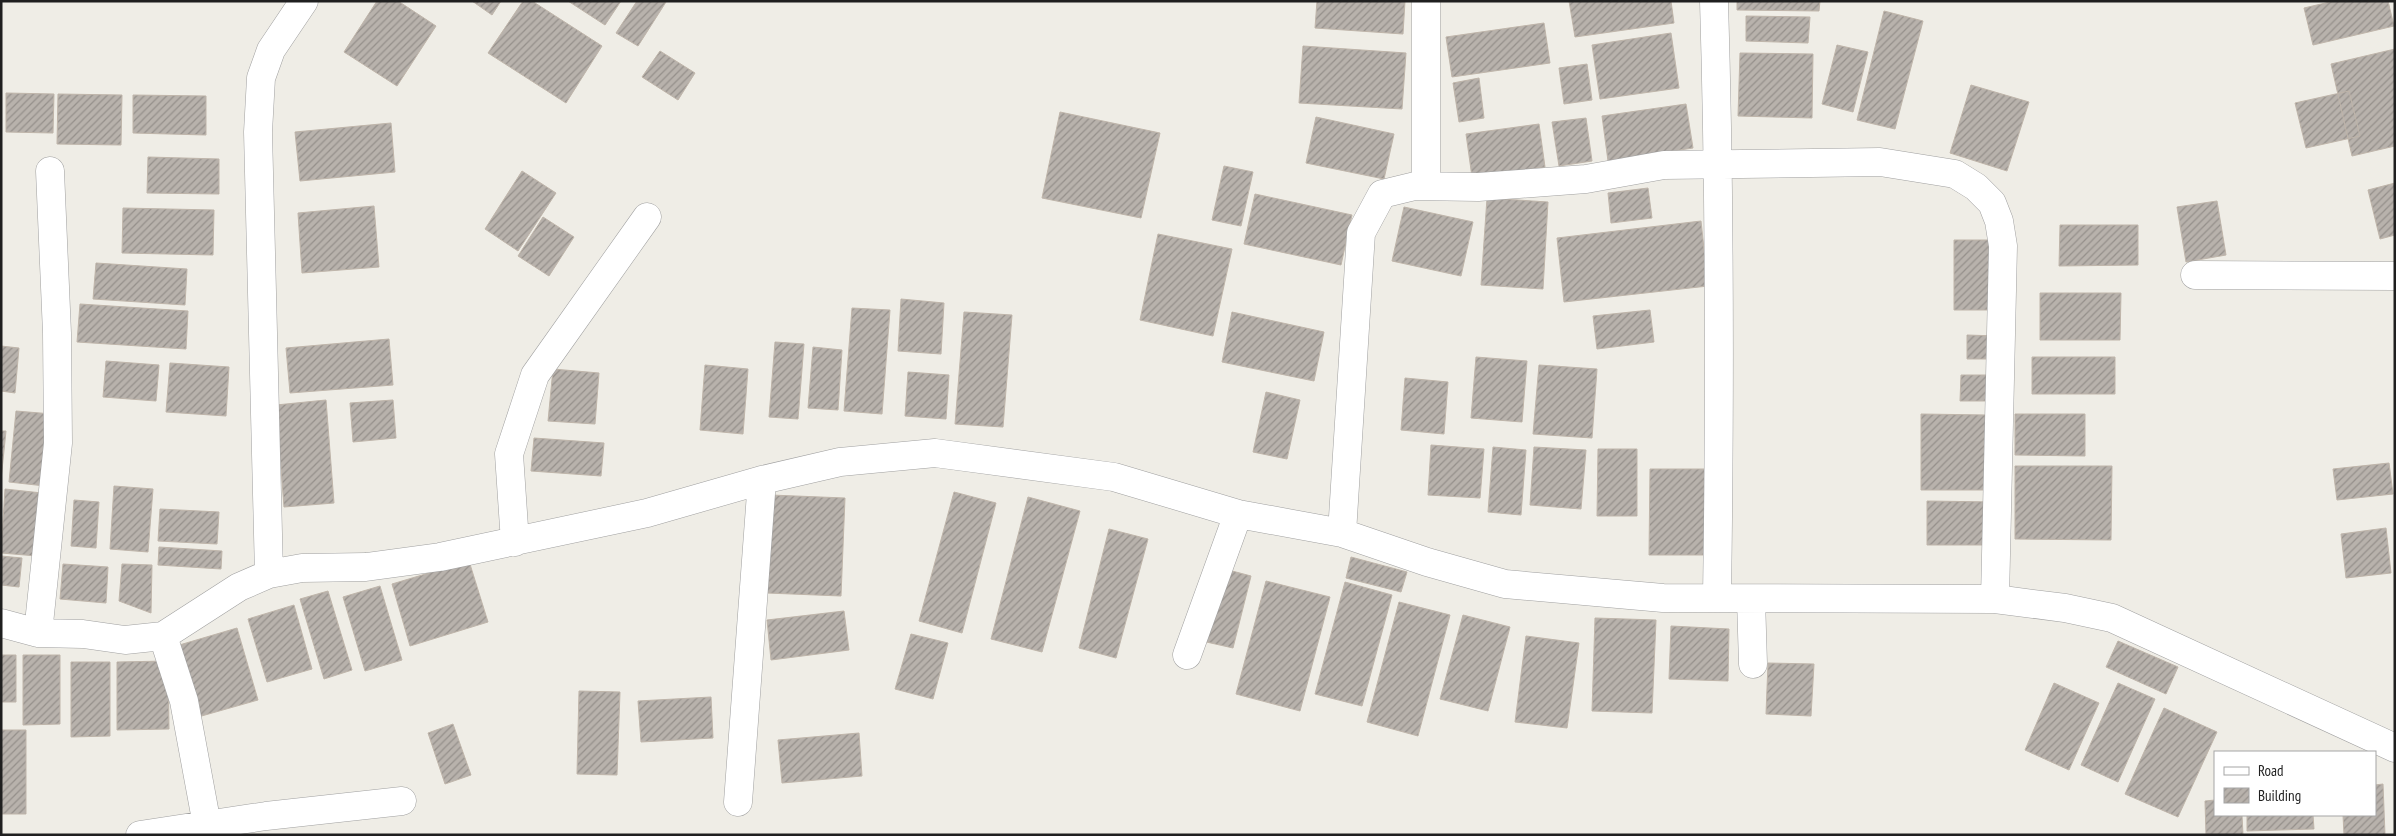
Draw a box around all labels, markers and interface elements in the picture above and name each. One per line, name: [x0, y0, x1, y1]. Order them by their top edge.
legend: [2214, 751, 2376, 816]
text: Road: [2258, 761, 2284, 780]
text: Building: [2258, 786, 2301, 805]

